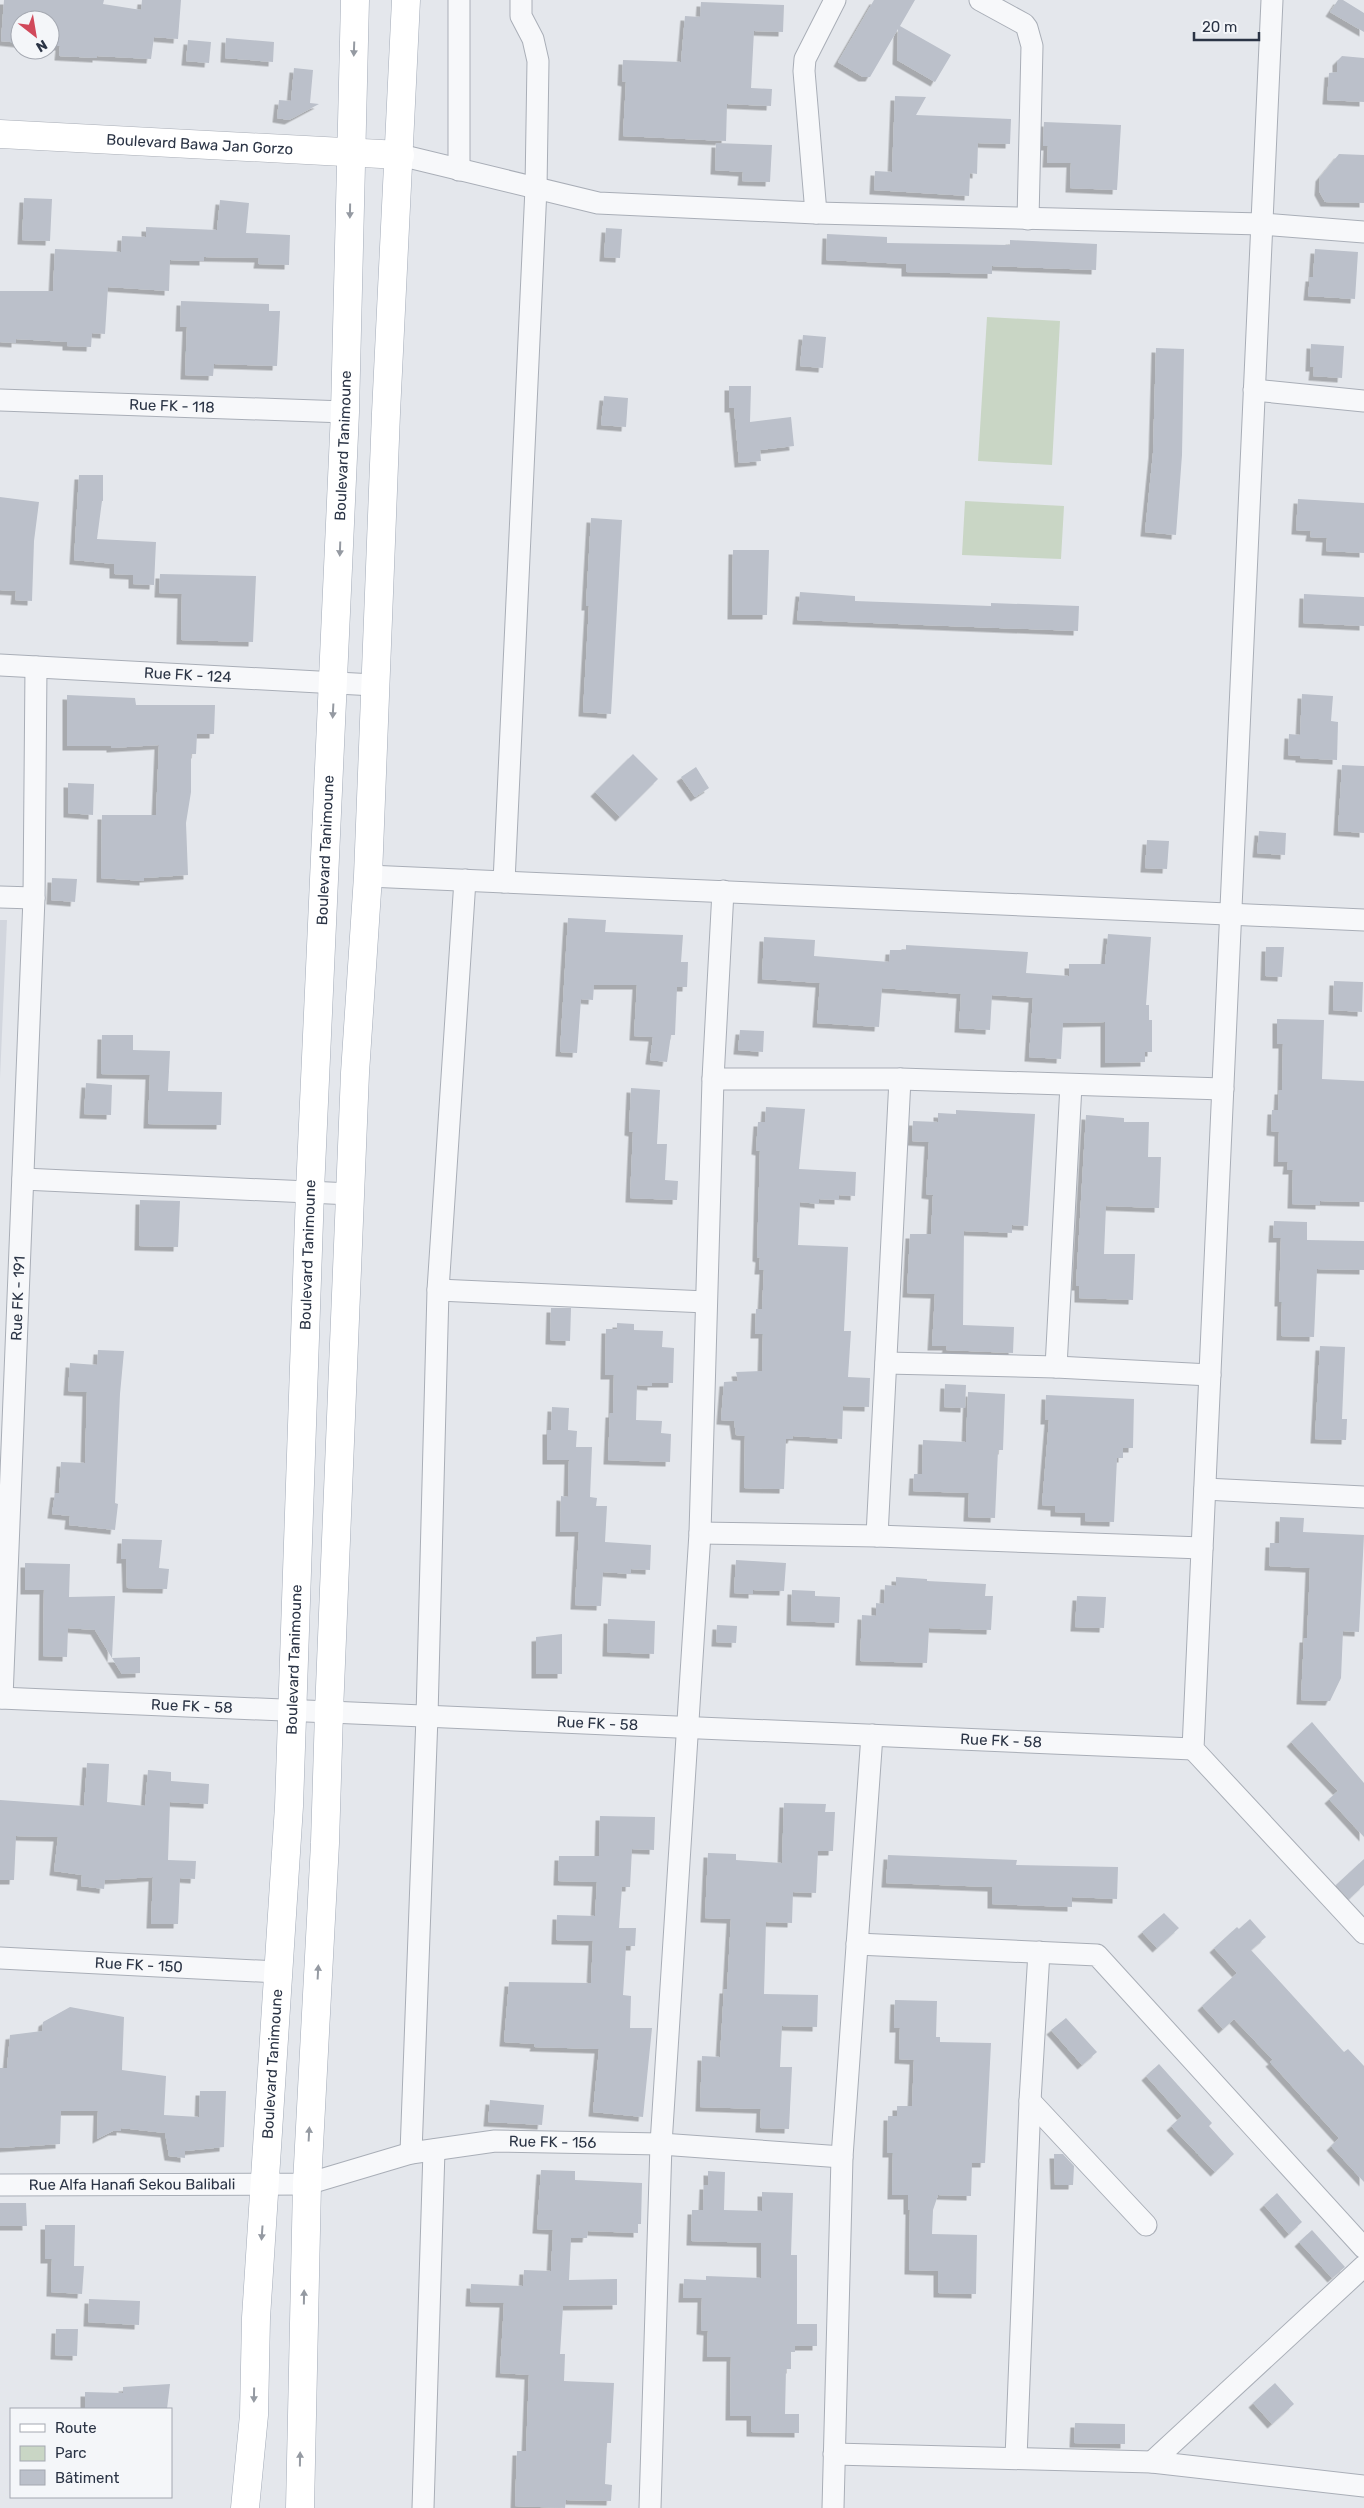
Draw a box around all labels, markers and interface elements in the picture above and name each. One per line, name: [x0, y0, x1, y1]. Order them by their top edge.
north arrow: [10, 10, 60, 60]
scale bar: [1194, 10, 1259, 42]
text: 20 m: [1202, 18, 1237, 36]
text: N: [33, 36, 50, 56]
one-way arrow: [350, 41, 358, 57]
street label: Boulevard Bawa Jan Gorzo: [106, 131, 294, 158]
one-way arrow: [346, 203, 354, 219]
street label: Boulevard Tanimoune: [331, 370, 355, 521]
street label: Rue FK - 118: [129, 395, 215, 416]
one-way arrow: [336, 541, 344, 557]
street label: Rue FK - 124: [143, 664, 232, 686]
one-way arrow: [329, 703, 337, 719]
street label: Boulevard Tanimoune: [313, 775, 338, 926]
street label: Boulevard Tanimoune: [296, 1179, 319, 1330]
street label: Rue FK - 191: [7, 1256, 29, 1341]
street label: Boulevard Tanimoune: [282, 1584, 306, 1735]
street label: Rue FK - 58: [151, 1695, 233, 1717]
street label: Rue FK - 58: [556, 1713, 639, 1734]
street label: Rue FK - 58: [960, 1730, 1042, 1752]
street label: Rue FK - 150: [94, 1954, 183, 1976]
one-way arrow: [315, 1964, 323, 1980]
street label: Boulevard Tanimoune: [259, 1988, 286, 2140]
one-way arrow: [306, 2126, 314, 2142]
street label: Rue FK - 156: [509, 2132, 597, 2152]
street label: Rue Alfa Hanafi Sekou Balibali: [29, 2175, 235, 2194]
one-way arrow: [258, 2225, 266, 2241]
one-way arrow: [300, 2289, 308, 2305]
one-way arrow: [250, 2388, 258, 2404]
legend: [10, 2408, 172, 2498]
text: Route: [55, 2419, 97, 2437]
text: Parc: [55, 2444, 87, 2462]
one-way arrow: [296, 2451, 304, 2467]
text: Bâtiment: [55, 2469, 119, 2487]

